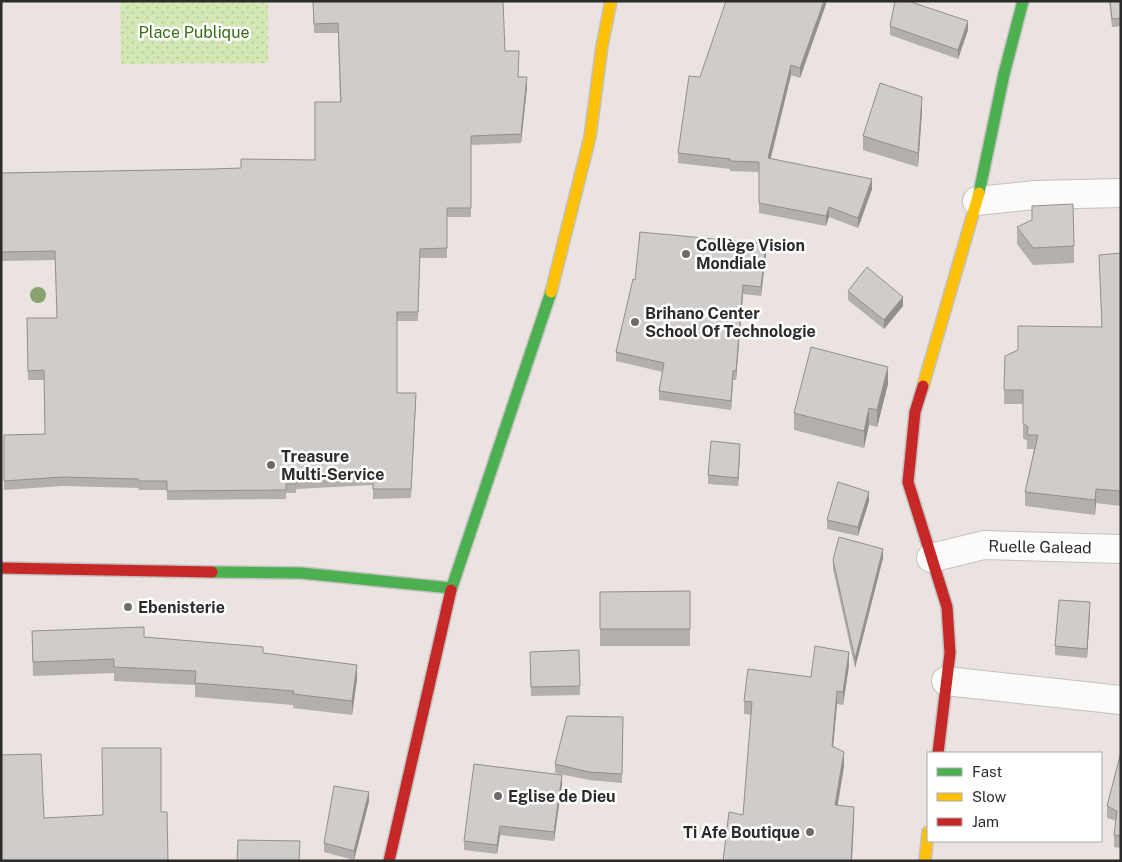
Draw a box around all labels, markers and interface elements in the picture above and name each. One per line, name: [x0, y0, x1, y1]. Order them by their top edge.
park label: Place Publique: [139, 23, 249, 42]
place label: Collège Vision Mondiale: [696, 236, 805, 273]
marker: Collège Vision Mondiale: [680, 248, 692, 260]
place label: Brihano Center School Of Technologie: [645, 304, 816, 341]
marker: Brihano Center School Of Technologie: [629, 316, 641, 328]
place label: Treasure Multi-Service: [281, 447, 384, 484]
marker: Treasure Multi-Service: [265, 459, 277, 471]
street label: Ruelle Galead: [988, 537, 1092, 557]
place label: Ebenisterie: [138, 598, 225, 617]
marker: Ebenisterie: [122, 601, 134, 613]
legend: [927, 752, 1102, 842]
text: Fast: [972, 763, 1002, 780]
place label: Eglise de Dieu: [508, 787, 616, 806]
text: Slow: [972, 788, 1007, 805]
marker: Eglise de Dieu: [492, 790, 504, 802]
text: Jam: [972, 813, 999, 830]
place label: Ti Afe Boutique: [683, 823, 800, 842]
marker: Ti Afe Boutique: [804, 826, 816, 838]

